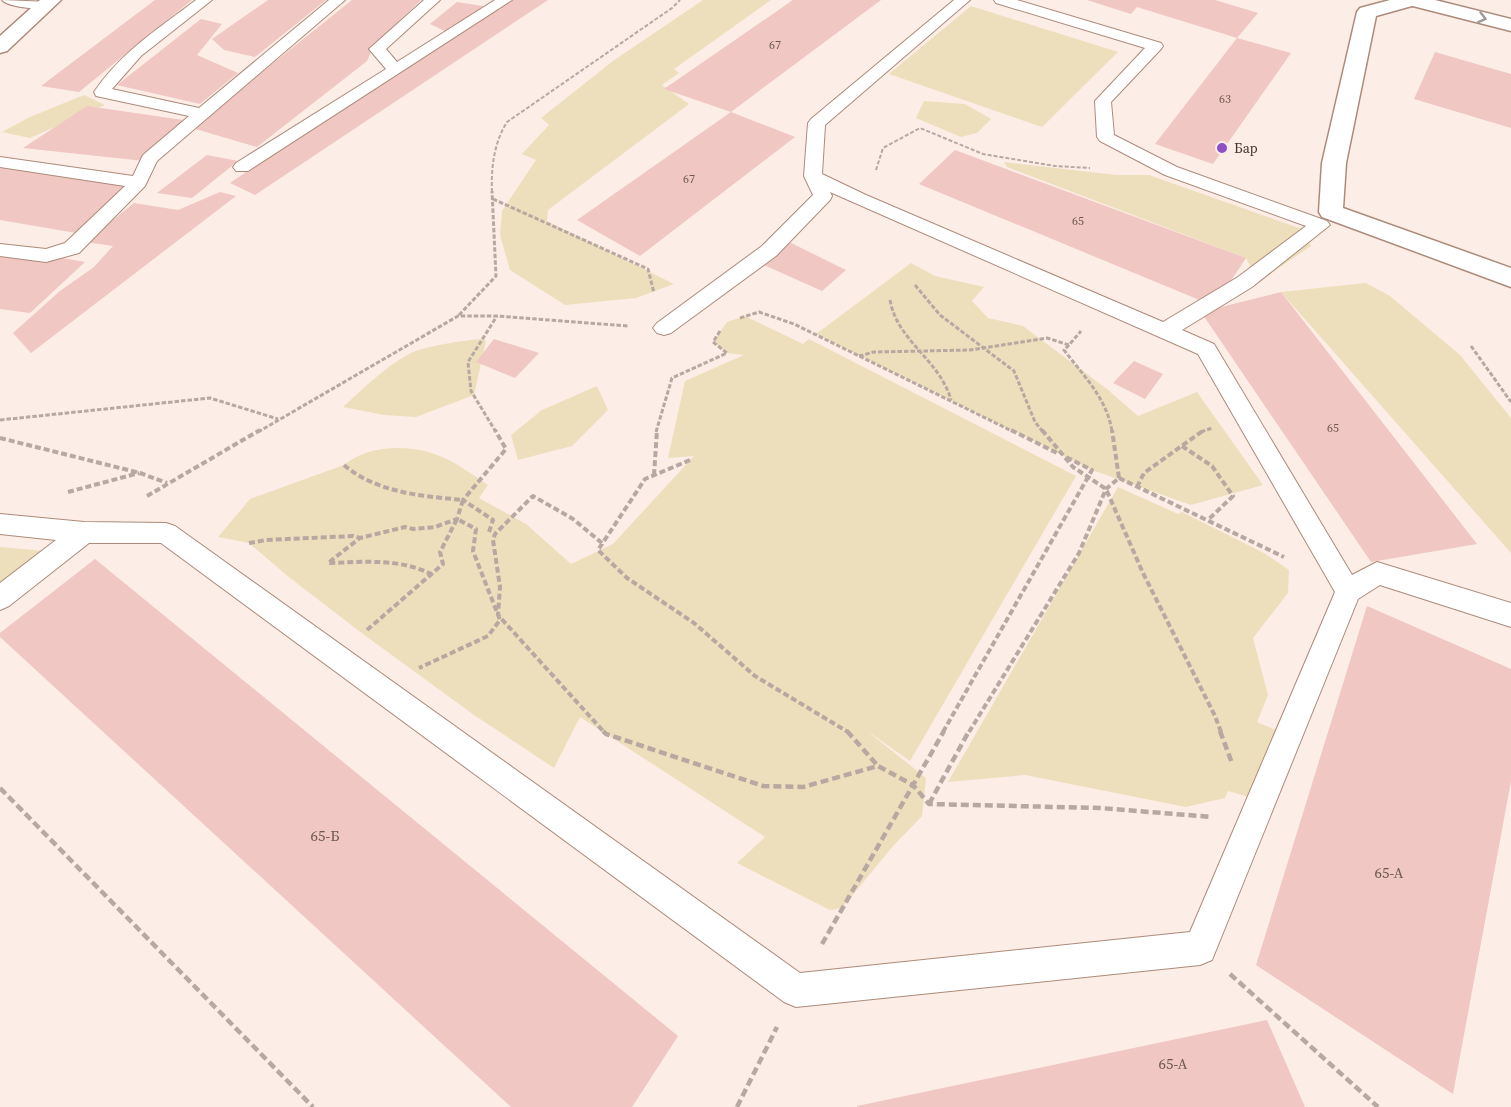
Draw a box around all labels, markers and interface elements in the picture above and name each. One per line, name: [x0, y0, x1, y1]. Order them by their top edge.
one-way arrow: [1476, 11, 1487, 23]
house number: 67: [769, 37, 781, 53]
house number: 63: [1219, 91, 1231, 107]
place label: Бар: [1234, 138, 1258, 158]
marker: Бар: [1215, 141, 1229, 155]
house number: 67: [683, 171, 695, 187]
house number: 65: [1072, 213, 1084, 229]
house number: 65: [1327, 420, 1339, 436]
house number: 65-Б: [311, 825, 339, 846]
house number: 65-А: [1374, 862, 1404, 883]
house number: 65-А: [1158, 1053, 1188, 1074]

